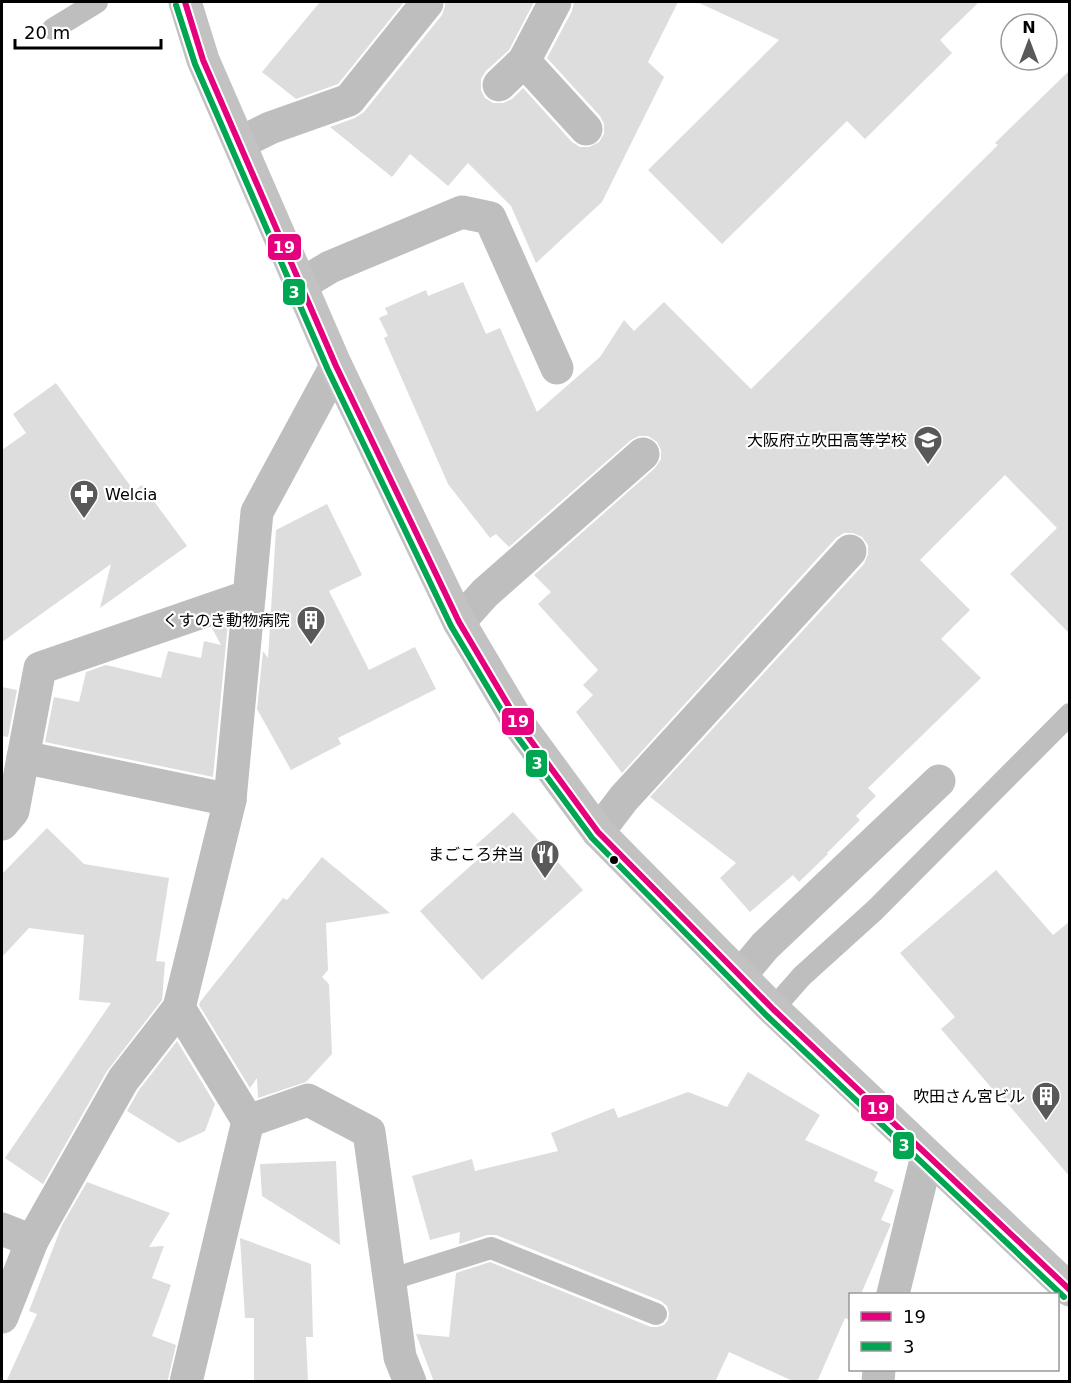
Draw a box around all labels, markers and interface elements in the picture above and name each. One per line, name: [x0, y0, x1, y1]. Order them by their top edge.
scale bar: [15, 12, 160, 50]
north arrow: [999, 12, 1059, 72]
text: N: [1022, 18, 1036, 37]
text: 20 m: [24, 22, 70, 43]
line badge: 19: [267, 233, 302, 261]
text: 19: [273, 238, 295, 257]
line badge: 3: [282, 278, 306, 306]
text: 3: [288, 283, 300, 302]
school or university icon: 大阪府立吹田高等学校: [912, 424, 944, 466]
place label: 大阪府立吹田高等学校: [747, 431, 907, 450]
pharmacy icon: Welcia: [68, 478, 100, 520]
place label: Welcia: [105, 485, 157, 504]
building icon: くすのき動物病院: [295, 604, 327, 646]
place label: くすのき動物病院: [162, 611, 290, 630]
line badge: 19: [501, 707, 535, 736]
text: 19: [507, 712, 529, 731]
line badge: 3: [525, 749, 548, 778]
text: 3: [531, 754, 543, 773]
restaurant icon: まごころ弁当: [529, 838, 561, 880]
place label: まごころ弁当: [428, 845, 524, 864]
unlabelled marker: [608, 854, 620, 866]
building icon: 吹田さん宮ビル: [1030, 1080, 1062, 1122]
place label: 吹田さん宮ビル: [913, 1087, 1025, 1106]
line badge: 19: [860, 1094, 895, 1122]
text: 19: [867, 1099, 889, 1118]
line badge: 3: [892, 1131, 915, 1160]
text: 3: [898, 1136, 910, 1155]
legend: [849, 1293, 1059, 1371]
text: 19: [903, 1306, 926, 1327]
text: 3: [903, 1336, 914, 1357]

